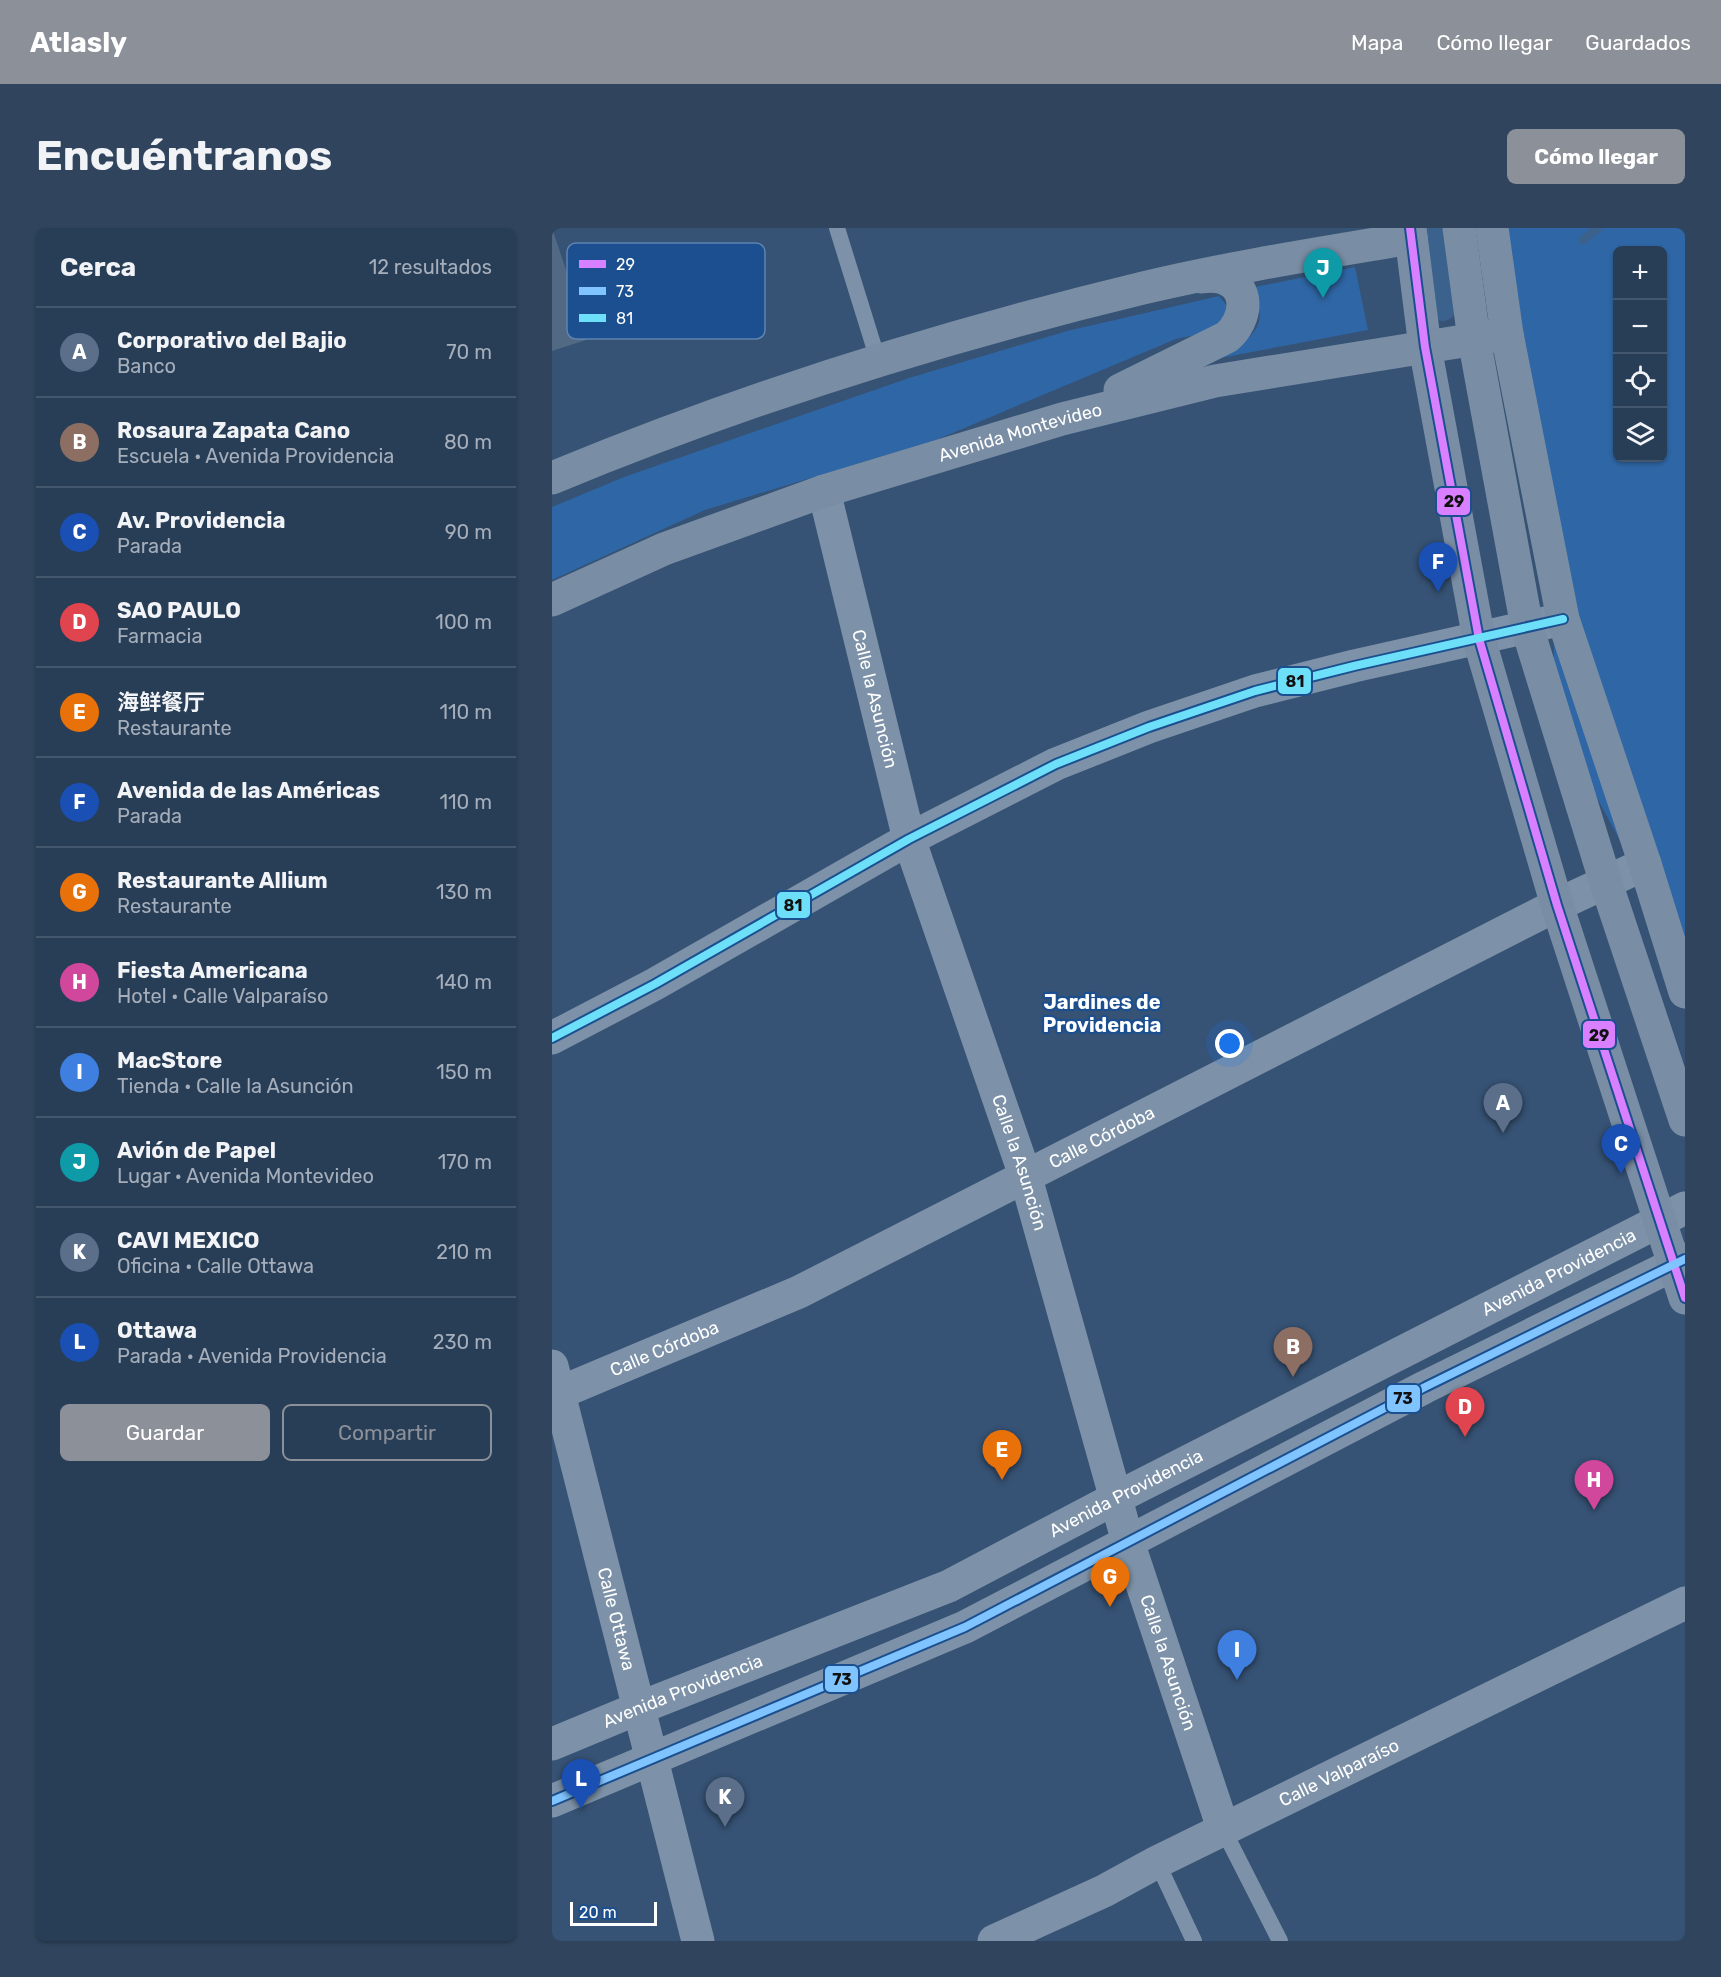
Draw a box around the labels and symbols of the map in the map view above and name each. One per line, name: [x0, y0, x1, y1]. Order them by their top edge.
legend: [567, 243, 765, 339]
pin: J: [1304, 248, 1342, 298]
text: 29: [616, 255, 635, 274]
text: 73: [616, 282, 634, 301]
text: 81: [616, 309, 633, 328]
street label: Avenida Montevideo: [936, 398, 1104, 467]
line badge: 29: [1436, 487, 1471, 516]
text: 29: [1444, 492, 1464, 511]
pin: F: [1418, 542, 1458, 592]
street label: Calle la Asunción: [847, 627, 902, 770]
line badge: 81: [1277, 667, 1312, 695]
text: 81: [1286, 672, 1304, 691]
line badge: 81: [776, 891, 811, 919]
text: 81: [784, 896, 802, 915]
district label: Jardines de Providencia: [1043, 990, 1161, 1037]
line badge: 29: [1582, 1020, 1616, 1049]
text: 29: [1589, 1026, 1609, 1045]
your location: [1215, 1029, 1244, 1058]
pin: A: [1484, 1084, 1522, 1133]
street label: Calle la Asunción: [987, 1091, 1051, 1233]
street label: Calle Córdoba: [1045, 1101, 1158, 1174]
pin: C: [1602, 1124, 1640, 1174]
street label: Avenida Providencia: [1478, 1224, 1640, 1321]
street label: Calle Córdoba: [607, 1316, 722, 1381]
pin: B: [1274, 1328, 1312, 1377]
line badge: 73: [1386, 1384, 1421, 1413]
pin: D: [1446, 1388, 1484, 1437]
text: 73: [1393, 1389, 1413, 1408]
pin: E: [982, 1430, 1022, 1480]
street label: Avenida Providencia: [1045, 1445, 1207, 1542]
pin: H: [1574, 1460, 1614, 1510]
pin: G: [1090, 1558, 1130, 1607]
street label: Calle Ottawa: [593, 1565, 640, 1673]
street label: Calle la Asunción: [1135, 1592, 1201, 1734]
pin: I: [1218, 1630, 1256, 1680]
street label: Avenida Providencia: [599, 1649, 766, 1733]
line badge: 73: [824, 1665, 859, 1693]
text: 73: [832, 1670, 852, 1689]
street label: Calle Valparaíso: [1275, 1734, 1403, 1811]
pin: L: [561, 1760, 600, 1809]
pin: K: [706, 1778, 744, 1827]
scale bar: [570, 1899, 657, 1926]

